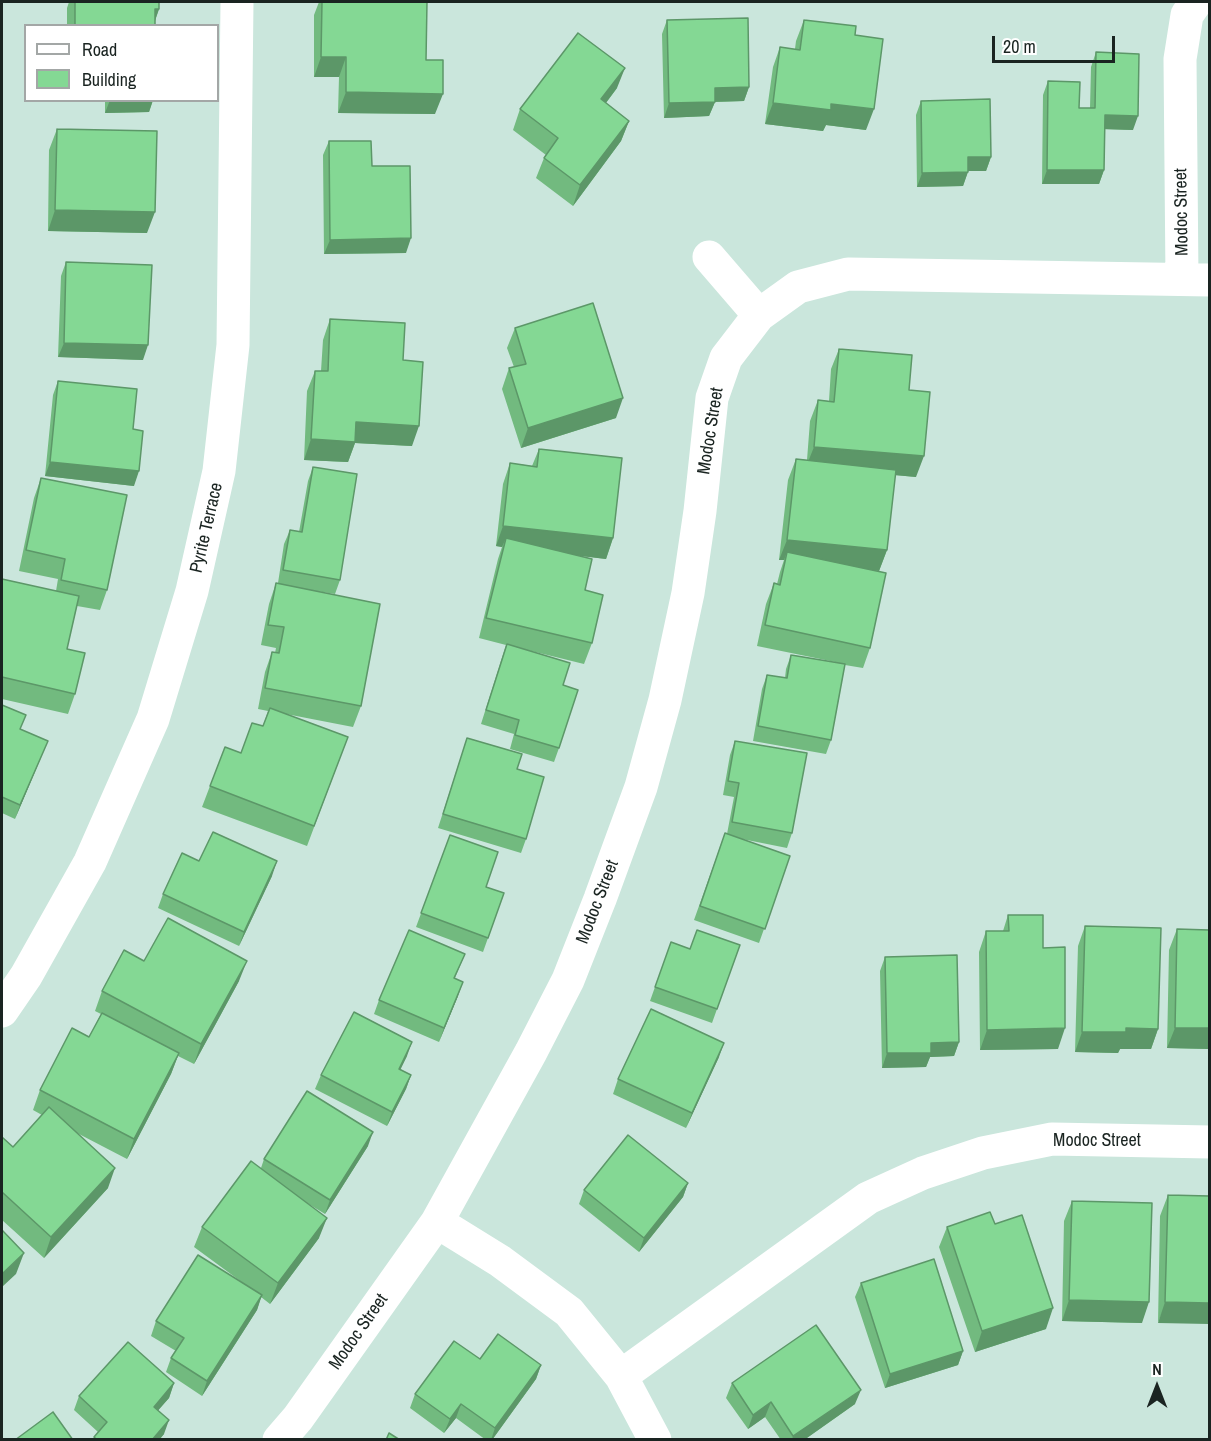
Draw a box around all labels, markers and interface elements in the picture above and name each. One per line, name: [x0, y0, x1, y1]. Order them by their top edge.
legend: [24, 24, 219, 102]
scale bar: [995, 24, 1118, 62]
text: 20 m: [1003, 34, 1036, 59]
text: Road: [82, 37, 117, 62]
text: Building: [82, 67, 136, 92]
street label: Modoc Street: [1170, 168, 1194, 256]
street label: Modoc Street: [693, 386, 729, 476]
street label: Pyrite Terrace: [186, 481, 228, 575]
street label: Modoc Street: [572, 857, 624, 947]
street label: Modoc Street: [1053, 1130, 1141, 1152]
street label: Modoc Street: [325, 1290, 393, 1374]
north arrow: [1127, 1357, 1187, 1417]
text: N: [1152, 1358, 1162, 1380]

